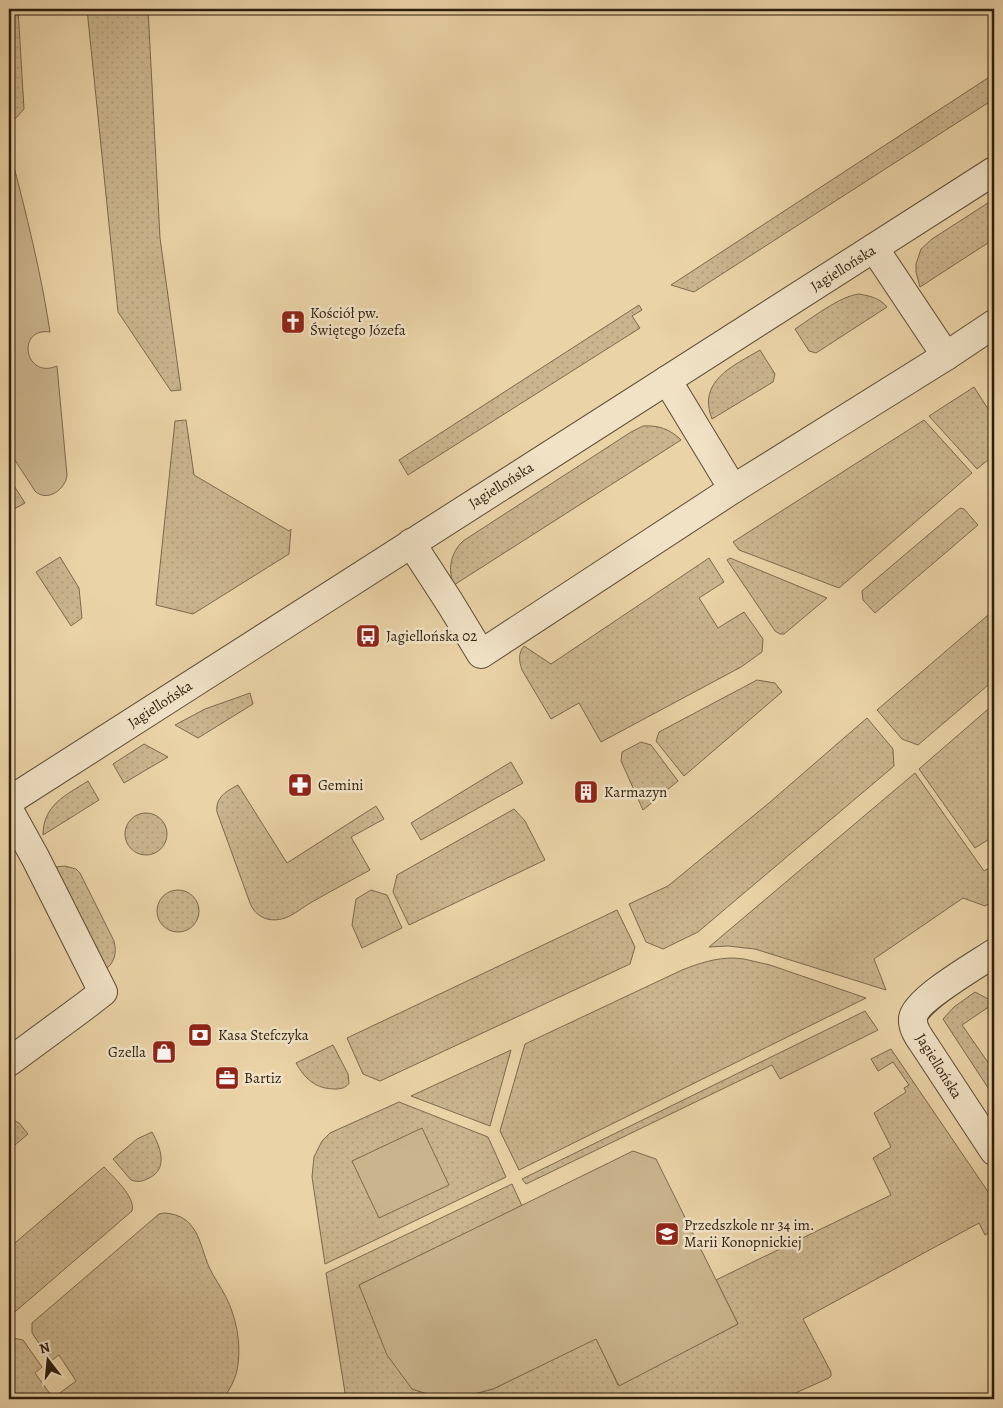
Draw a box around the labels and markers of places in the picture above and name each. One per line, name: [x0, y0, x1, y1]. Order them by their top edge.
place label: Kościół pw. Świętego Józefa: [310, 303, 406, 340]
church icon: Kościół pw. Świętego Józefa: [280, 309, 306, 335]
bus stop icon: Jagiellońska 02: [355, 623, 381, 649]
place label: Jagiellońska 02: [386, 626, 477, 646]
pharmacy icon: Gemini: [287, 772, 313, 798]
place label: Gemini: [318, 775, 364, 795]
building icon: Karmazyn: [573, 779, 599, 805]
place label: Karmazyn: [604, 782, 667, 802]
bank icon: Kasa Stefczyka: [187, 1022, 213, 1048]
place label: Kasa Stefczyka: [218, 1025, 309, 1045]
shop icon: Gzella: [151, 1039, 177, 1065]
place label: Gzella: [108, 1042, 146, 1062]
office icon: Bartiz: [214, 1065, 240, 1091]
place label: Bartiz: [244, 1068, 282, 1088]
place label: Przedszkole nr 34 im. Marii Konopnickiej: [684, 1215, 815, 1252]
school or university icon: Przedszkole nr 34 im. Marii Konopnickiej: [654, 1221, 680, 1247]

